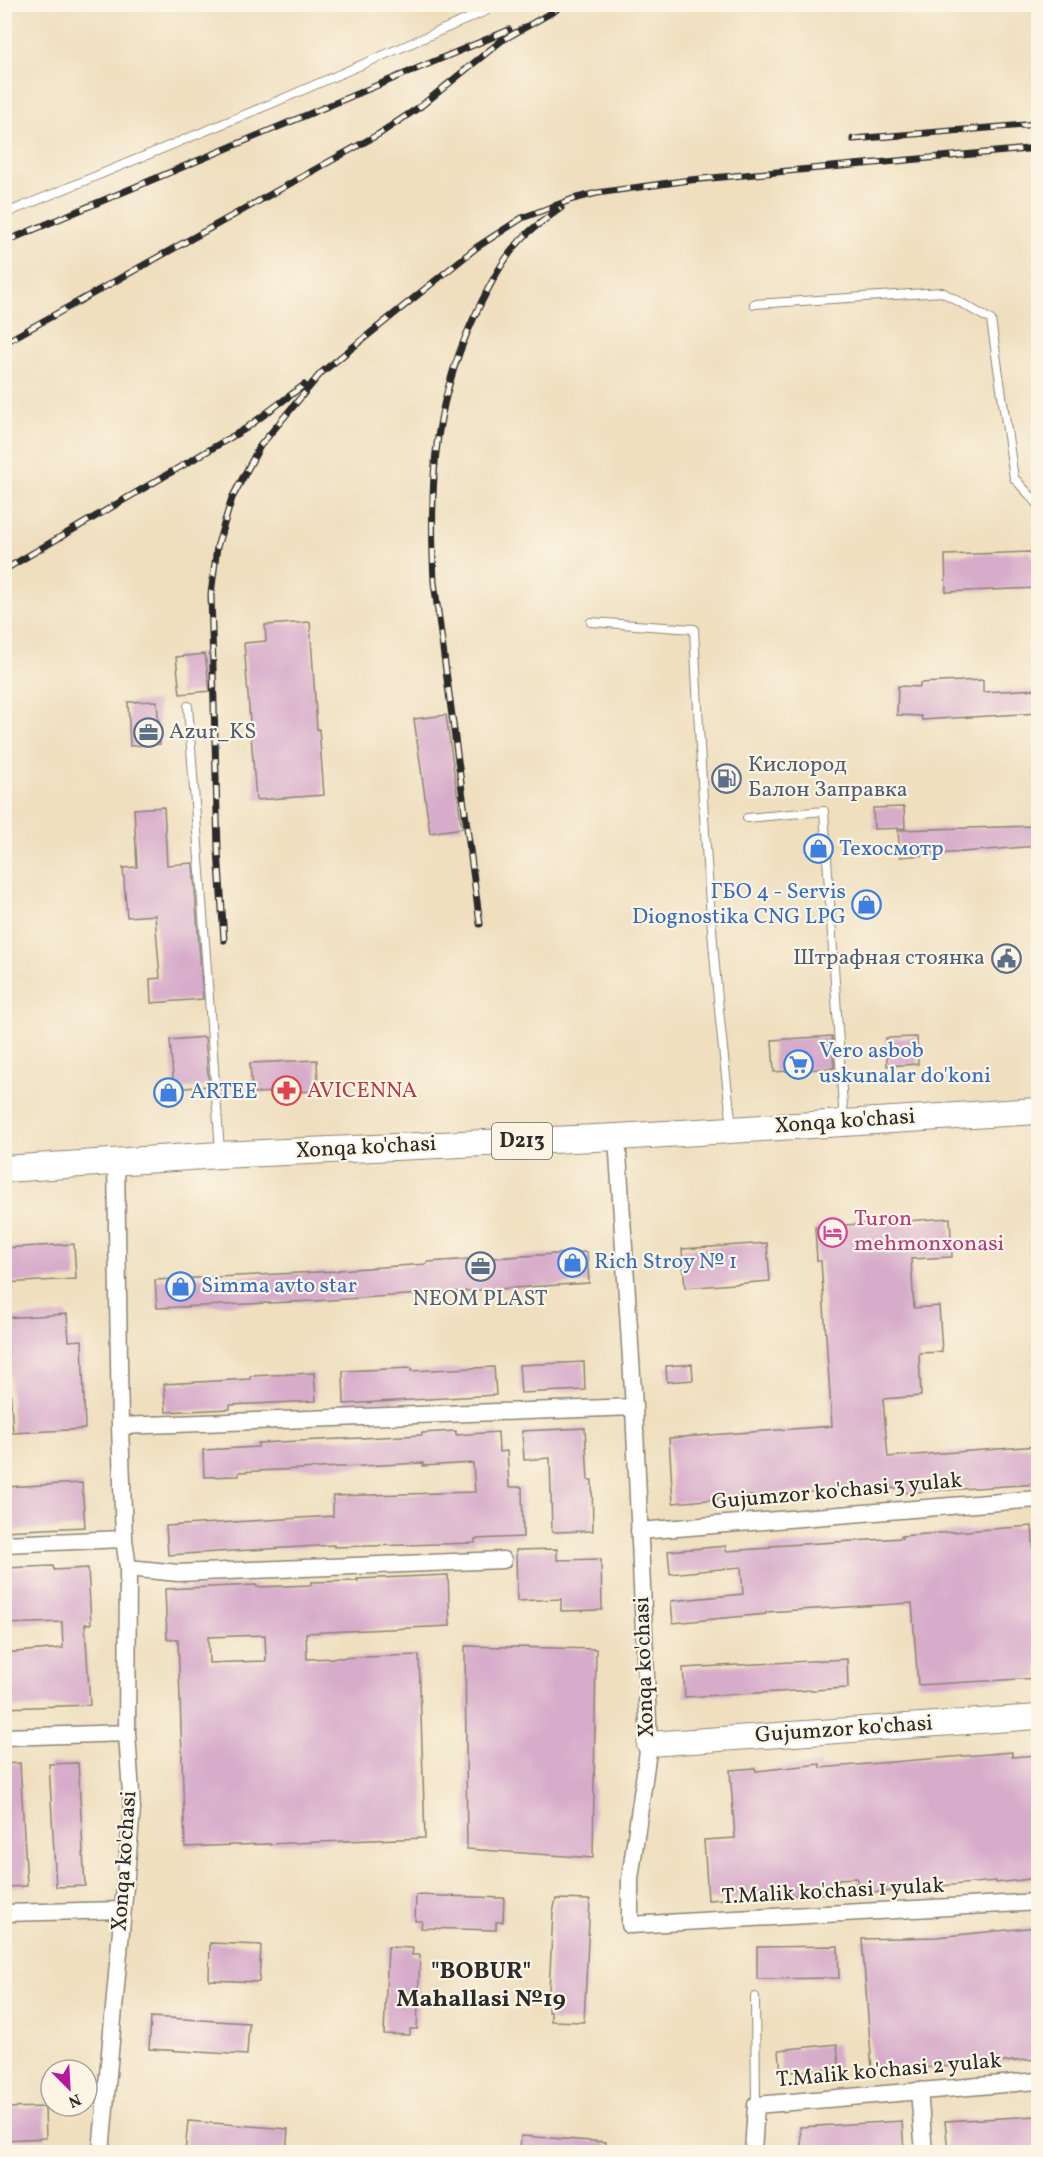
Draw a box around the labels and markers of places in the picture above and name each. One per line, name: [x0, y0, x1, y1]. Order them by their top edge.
office icon: Azur_KS: [132, 716, 164, 748]
place label: Azur_KS: [169, 717, 256, 748]
place label: Кислород Балон Заправка: [748, 750, 908, 806]
fuel station icon: Кислород Балон Заправка: [711, 762, 743, 794]
shop icon: Техосмотр: [802, 833, 834, 865]
place label: Техосмотр: [839, 834, 944, 865]
place label: ГБО 4 - Servis Diognostika CNG LPG: [632, 877, 846, 933]
shop icon: ГБО 4 - Servis Diognostika CNG LPG: [851, 889, 883, 921]
public building icon: Штрафная стоянка: [990, 942, 1022, 974]
place label: Штрафная стоянка: [793, 943, 985, 974]
place label: Vero asbob uskunalar do'koni: [819, 1036, 991, 1092]
supermarket icon: Vero asbob uskunalar do'koni: [782, 1048, 814, 1080]
pharmacy icon: AVICENNA: [270, 1075, 302, 1107]
shop icon: ARTEE: [153, 1076, 185, 1108]
place label: AVICENNA: [307, 1076, 417, 1107]
place label: ARTEE: [190, 1077, 258, 1108]
place label: Turon mehmonxonasi: [854, 1204, 1004, 1260]
hotel icon: Turon mehmonxonasi: [817, 1216, 849, 1248]
shop icon: Rich Stroy № 1: [557, 1246, 589, 1278]
place label: Rich Stroy № 1: [594, 1247, 737, 1278]
office icon: NEOM PLAST: [464, 1251, 496, 1283]
shop icon: Simma avto star: [164, 1270, 196, 1302]
place label: Simma avto star: [201, 1271, 357, 1302]
place label: NEOM PLAST: [412, 1284, 548, 1315]

